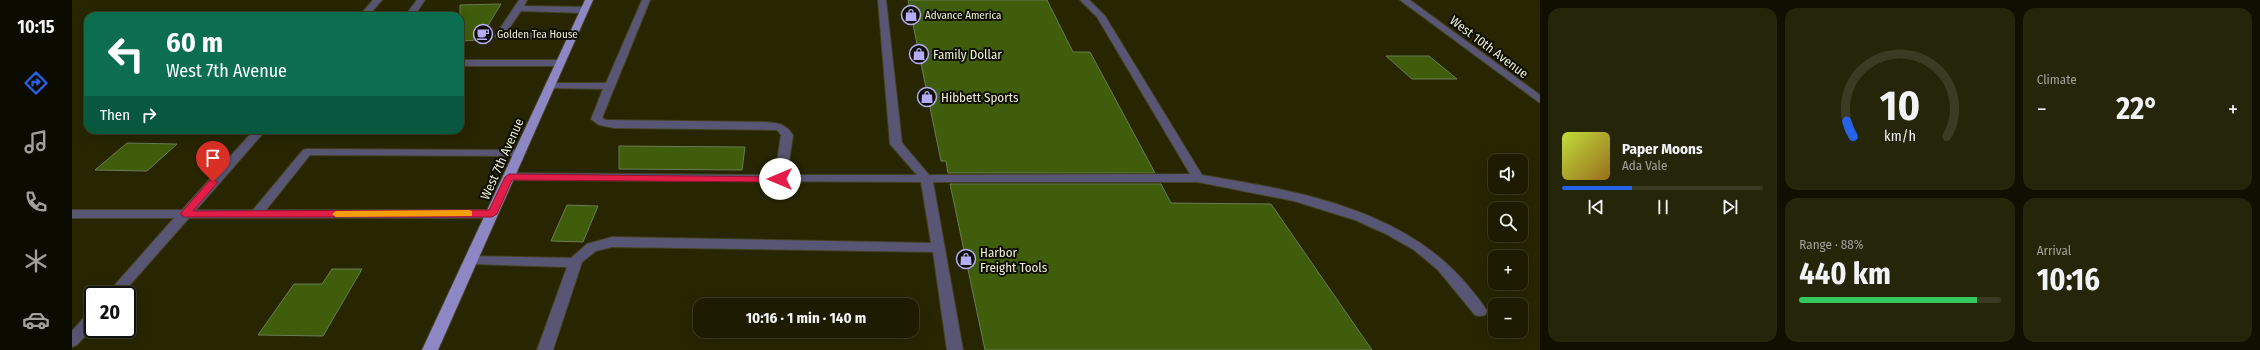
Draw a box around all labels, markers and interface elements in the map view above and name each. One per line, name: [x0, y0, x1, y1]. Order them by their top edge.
shop icon: Advance America: [900, 4, 922, 26]
place label: Advance America: [925, 9, 1001, 22]
street label: West 10th Avenue: [1447, 13, 1531, 81]
text: 10:15: [17, 16, 55, 38]
cafe icon: Golden Tea House: [472, 23, 494, 45]
text: 60 m: [166, 26, 223, 59]
icon: left: [100, 28, 152, 80]
place label: Golden Tea House: [497, 28, 578, 41]
shop icon: Family Dollar: [908, 43, 930, 65]
place label: Family Dollar: [933, 47, 1002, 62]
text: West 7th Avenue: [166, 60, 287, 82]
icon: directions: [22, 69, 50, 97]
text: Climate: [2037, 72, 2077, 87]
text: 10: [1880, 81, 1920, 131]
shop icon: Hibbett Sports: [916, 86, 938, 108]
place label: Hibbett Sports: [941, 90, 1019, 105]
text: 22°: [2116, 91, 2158, 127]
text: −: [2037, 96, 2047, 123]
text: +: [2228, 96, 2238, 123]
icon: right: [138, 104, 160, 126]
text: Then: [100, 106, 130, 124]
street label: West 7th Avenue: [477, 116, 527, 202]
icon: music: [22, 128, 50, 156]
text: km/h: [1884, 128, 1916, 145]
text: Paper Moons: [1622, 140, 1703, 158]
pin: [196, 141, 230, 182]
icon: arrive: [202, 147, 224, 169]
map controls: [1488, 154, 1528, 338]
button: sound: [1488, 154, 1528, 194]
position arrow: [759, 158, 801, 200]
text: Ada Vale: [1622, 158, 1667, 173]
icon: phone: [22, 188, 50, 216]
icon: previous: [1585, 196, 1607, 218]
icon: pause: [1652, 196, 1674, 218]
icon: next: [1719, 196, 1741, 218]
button: search: [1488, 202, 1528, 242]
text: Range · 88%: [1799, 237, 1863, 252]
text: Arrival: [2037, 243, 2071, 258]
place label: Harbor Freight Tools: [980, 245, 1048, 275]
icon: climate: [22, 247, 50, 275]
shop icon: Harbor Freight Tools: [955, 248, 977, 270]
button: +: [1488, 250, 1528, 290]
text: 440 km: [1799, 256, 1891, 292]
text: 10:16: [2037, 262, 2100, 298]
speed limit sign: 20: [84, 286, 136, 338]
button: −: [1488, 298, 1528, 338]
icon: car: [22, 306, 50, 334]
text: 10:16 · 1 min · 140 m: [746, 309, 866, 327]

